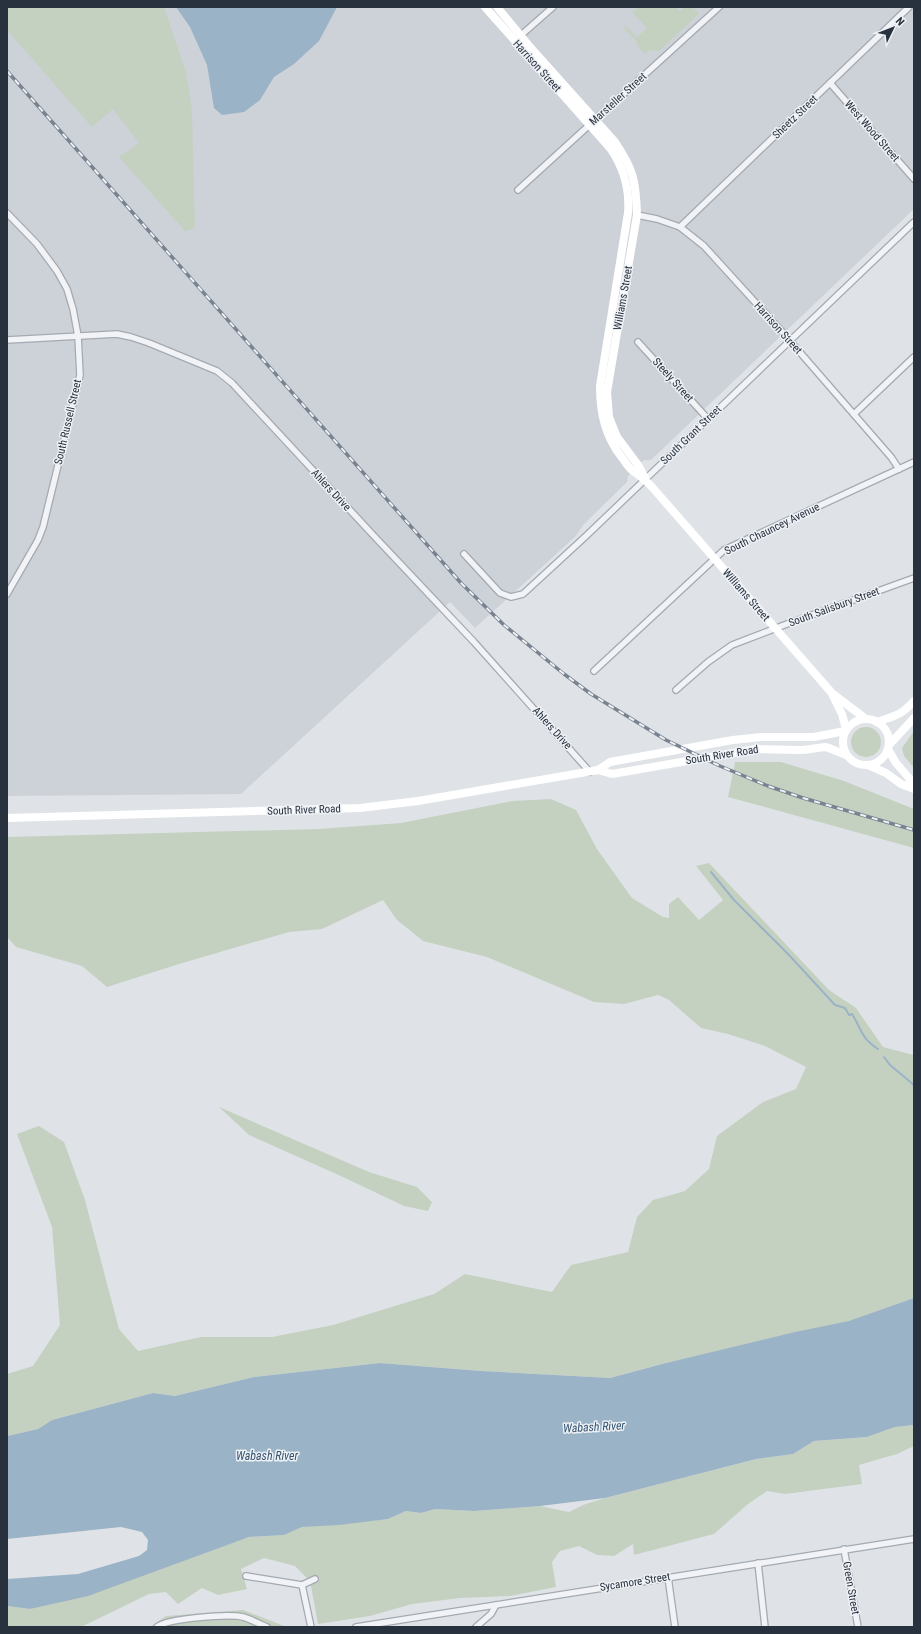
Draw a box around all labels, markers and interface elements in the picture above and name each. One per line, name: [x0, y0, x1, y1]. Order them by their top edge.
north arrow: [873, 8, 913, 48]
text: N: [893, 15, 907, 29]
street label: Harrison Street: [510, 37, 564, 95]
street label: Marsteller Street: [587, 70, 649, 128]
street label: Sheetz Street: [770, 92, 820, 142]
street label: West Wood Street: [842, 98, 902, 164]
street label: Williams Street: [611, 265, 635, 331]
street label: Harrison Street: [751, 299, 805, 357]
street label: Steely Street: [650, 355, 696, 405]
street label: South Russell Street: [52, 378, 84, 466]
street label: South Grant Street: [658, 403, 724, 467]
street label: Ahlers Drive: [308, 466, 354, 514]
street label: South Chauncey Avenue: [722, 500, 822, 558]
street label: Williams Street: [720, 566, 772, 624]
street label: South Salisbury Street: [787, 585, 881, 629]
street label: Ahlers Drive: [530, 704, 574, 752]
street label: South River Road: [685, 743, 759, 767]
street label: South River Road: [267, 802, 341, 818]
water label: Wabash River: [563, 1418, 626, 1436]
water label: Wabash River: [236, 1449, 298, 1463]
street label: Green Street: [840, 1560, 862, 1616]
street label: Sycamore Street: [599, 1570, 671, 1594]

